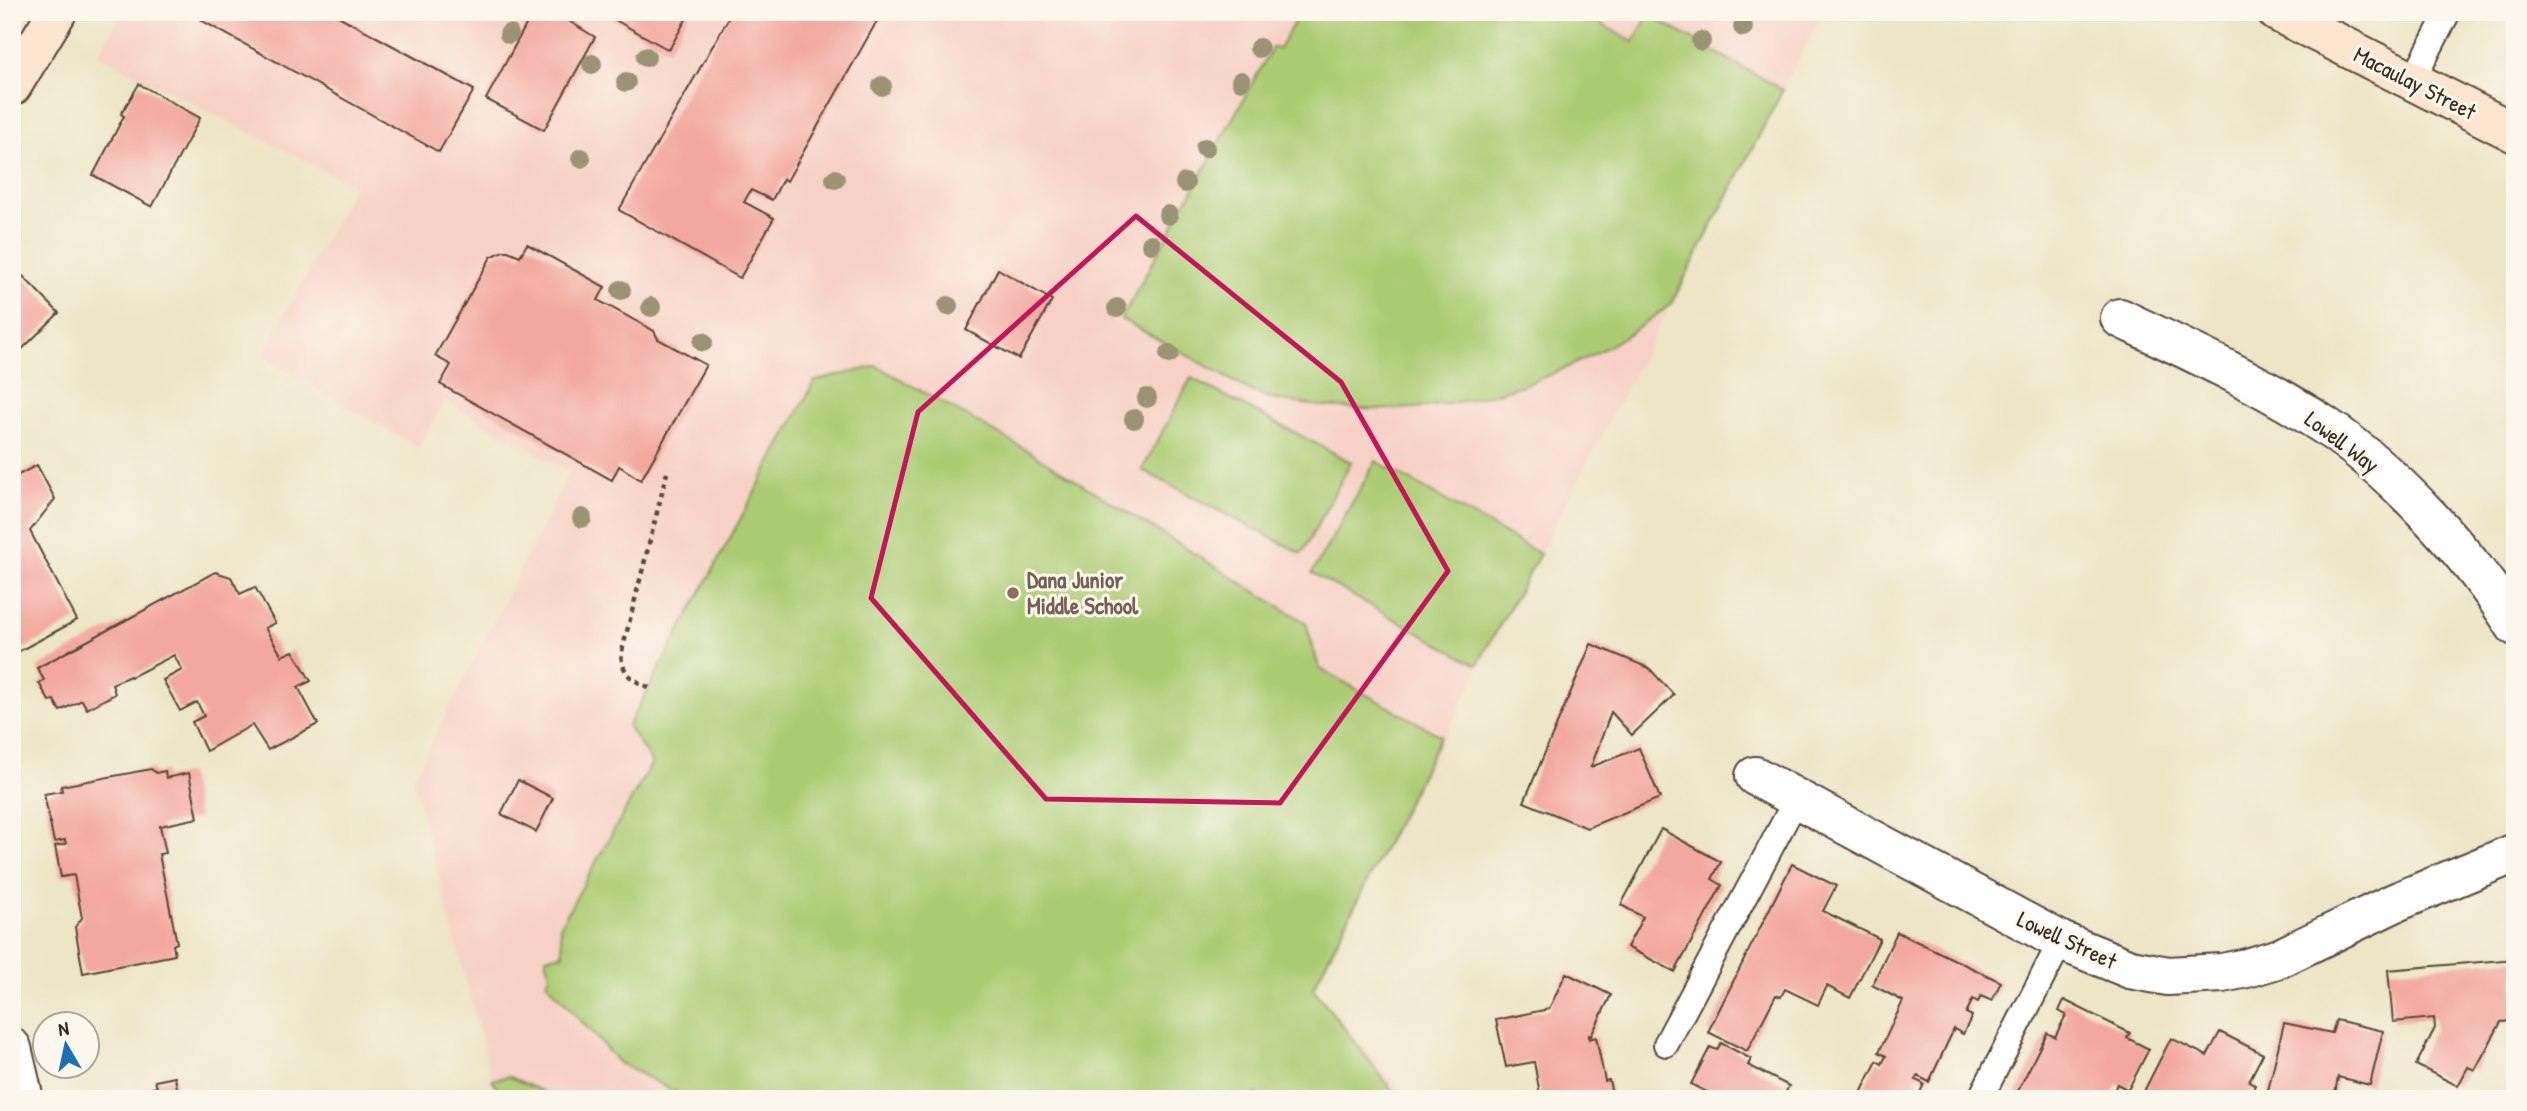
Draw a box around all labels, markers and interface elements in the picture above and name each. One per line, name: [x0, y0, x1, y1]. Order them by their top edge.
street label: Macaulay Street: [2349, 38, 2483, 127]
street label: Lowell Way: [2299, 403, 2386, 480]
place label: Dana Junior Middle School: [1027, 564, 1139, 621]
marker: Dana Junior Middle School: [1005, 585, 1021, 601]
street label: Lowell Street: [2012, 903, 2123, 977]
north arrow: [32, 1010, 102, 1080]
text: N: [56, 1015, 70, 1042]

